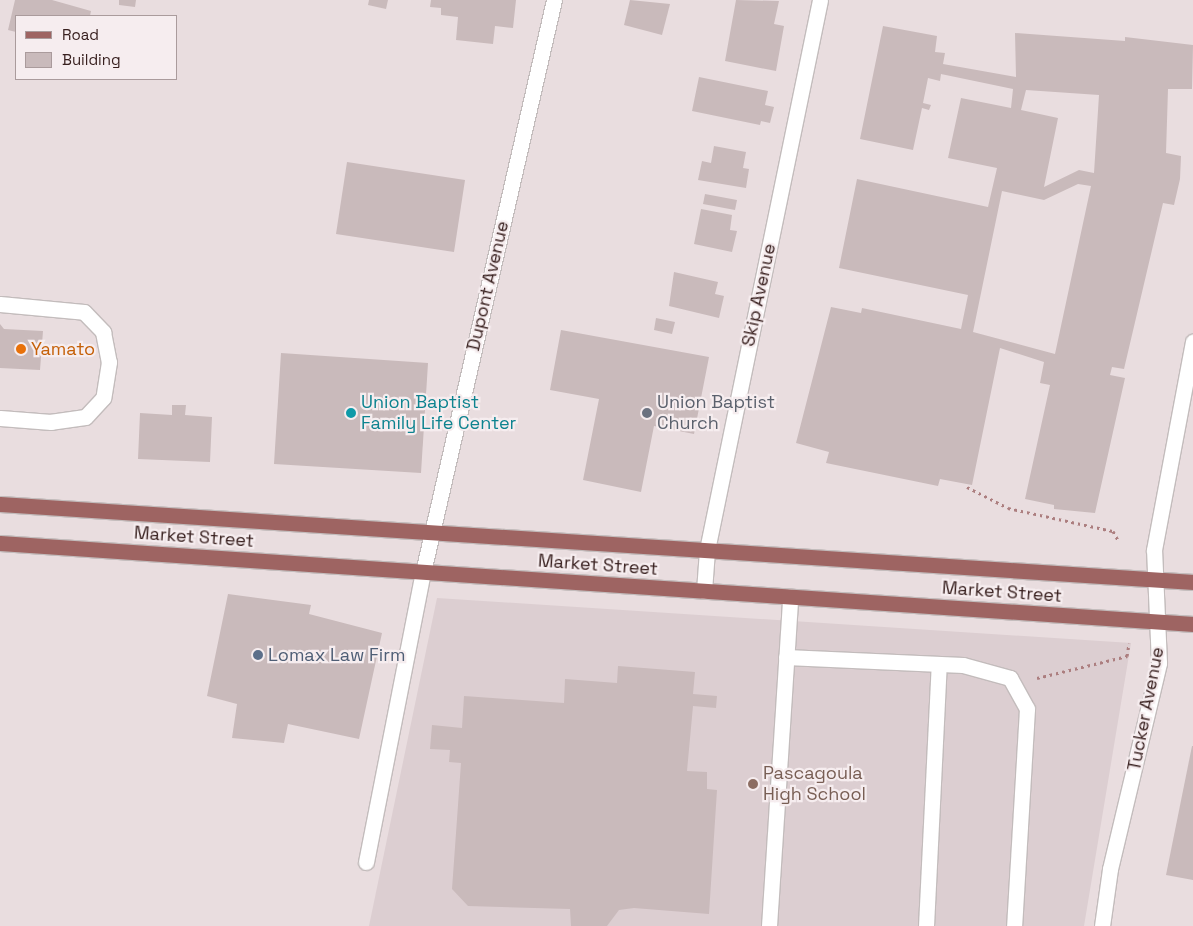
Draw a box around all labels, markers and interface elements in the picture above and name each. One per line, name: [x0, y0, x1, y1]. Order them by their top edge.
legend: [15, 15, 178, 80]
text: Road: [62, 25, 99, 44]
text: Building: [62, 50, 121, 69]
street label: Dupont Avenue: [463, 219, 513, 353]
street label: Skip Avenue: [738, 241, 780, 349]
place label: Yamato: [31, 338, 95, 360]
marker: Yamato: [15, 343, 27, 355]
place label: Union Baptist Family Life Center: [361, 392, 516, 434]
place label: Union Baptist Church: [657, 392, 775, 434]
marker: Union Baptist Family Life Center: [345, 407, 357, 419]
marker: Union Baptist Church: [641, 407, 653, 419]
street label: Market Street: [133, 522, 255, 552]
street label: Market Street: [537, 550, 659, 580]
street label: Market Street: [941, 577, 1063, 607]
place label: Lomax Law Firm: [268, 644, 405, 666]
street label: Tucker Avenue: [1123, 645, 1169, 773]
marker: Lomax Law Firm: [252, 649, 264, 661]
place label: Pascagoula High School: [763, 763, 866, 806]
marker: Pascagoula High School: [747, 778, 759, 790]

